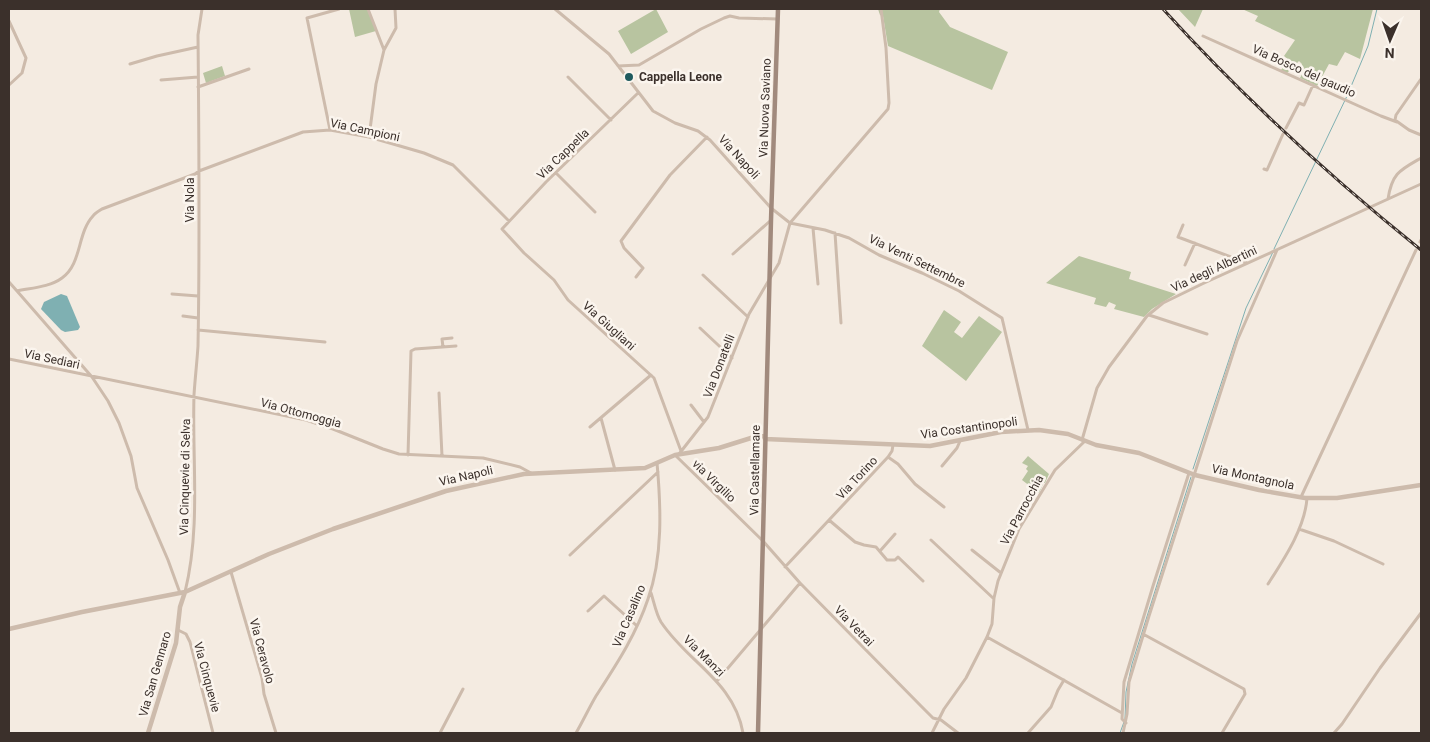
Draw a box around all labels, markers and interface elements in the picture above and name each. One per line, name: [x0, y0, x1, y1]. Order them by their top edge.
north arrow: [1365, 15, 1415, 65]
street label: Via Bosco del gaudio: [1250, 42, 1358, 100]
text: N: [1384, 45, 1395, 61]
street label: Via Nuova Saviano: [756, 58, 774, 158]
place label: Cappella Leone: [639, 70, 722, 84]
marker: Cappella Leone: [623, 71, 635, 83]
street label: Via Campioni: [329, 116, 401, 144]
street label: Via Cappella: [534, 126, 592, 182]
street label: Via Napoli: [716, 132, 763, 182]
street label: Via Nola: [183, 178, 197, 222]
street label: Via Venti Settembre: [866, 232, 968, 290]
street label: Via degli Albertini: [1169, 243, 1259, 295]
street label: Via Giugliani: [580, 299, 638, 353]
street label: Via Donatelli: [700, 332, 738, 400]
street label: Via Sediari: [23, 346, 81, 372]
street label: Via Ottomoggia: [259, 395, 343, 431]
street label: Via Costantinopoli: [920, 414, 1018, 442]
street label: Via Cinquevie di Selva: [177, 419, 193, 535]
street label: Via Castellamare: [747, 425, 763, 515]
street label: Via Torino: [834, 453, 881, 502]
street label: via Virgilio: [689, 457, 739, 505]
street label: Via Montagnola: [1210, 461, 1296, 493]
street label: Via Napoli: [438, 463, 494, 489]
street label: Via Parrocchia: [998, 472, 1046, 548]
street label: Via Casalino: [610, 583, 648, 649]
street label: Via Vetrai: [831, 603, 877, 649]
street label: Via Ceravolo: [247, 617, 277, 685]
street label: Via San Gennaro: [136, 629, 174, 718]
street label: Via Manzi: [680, 632, 728, 680]
street label: Via Cinquevie: [191, 640, 223, 714]

